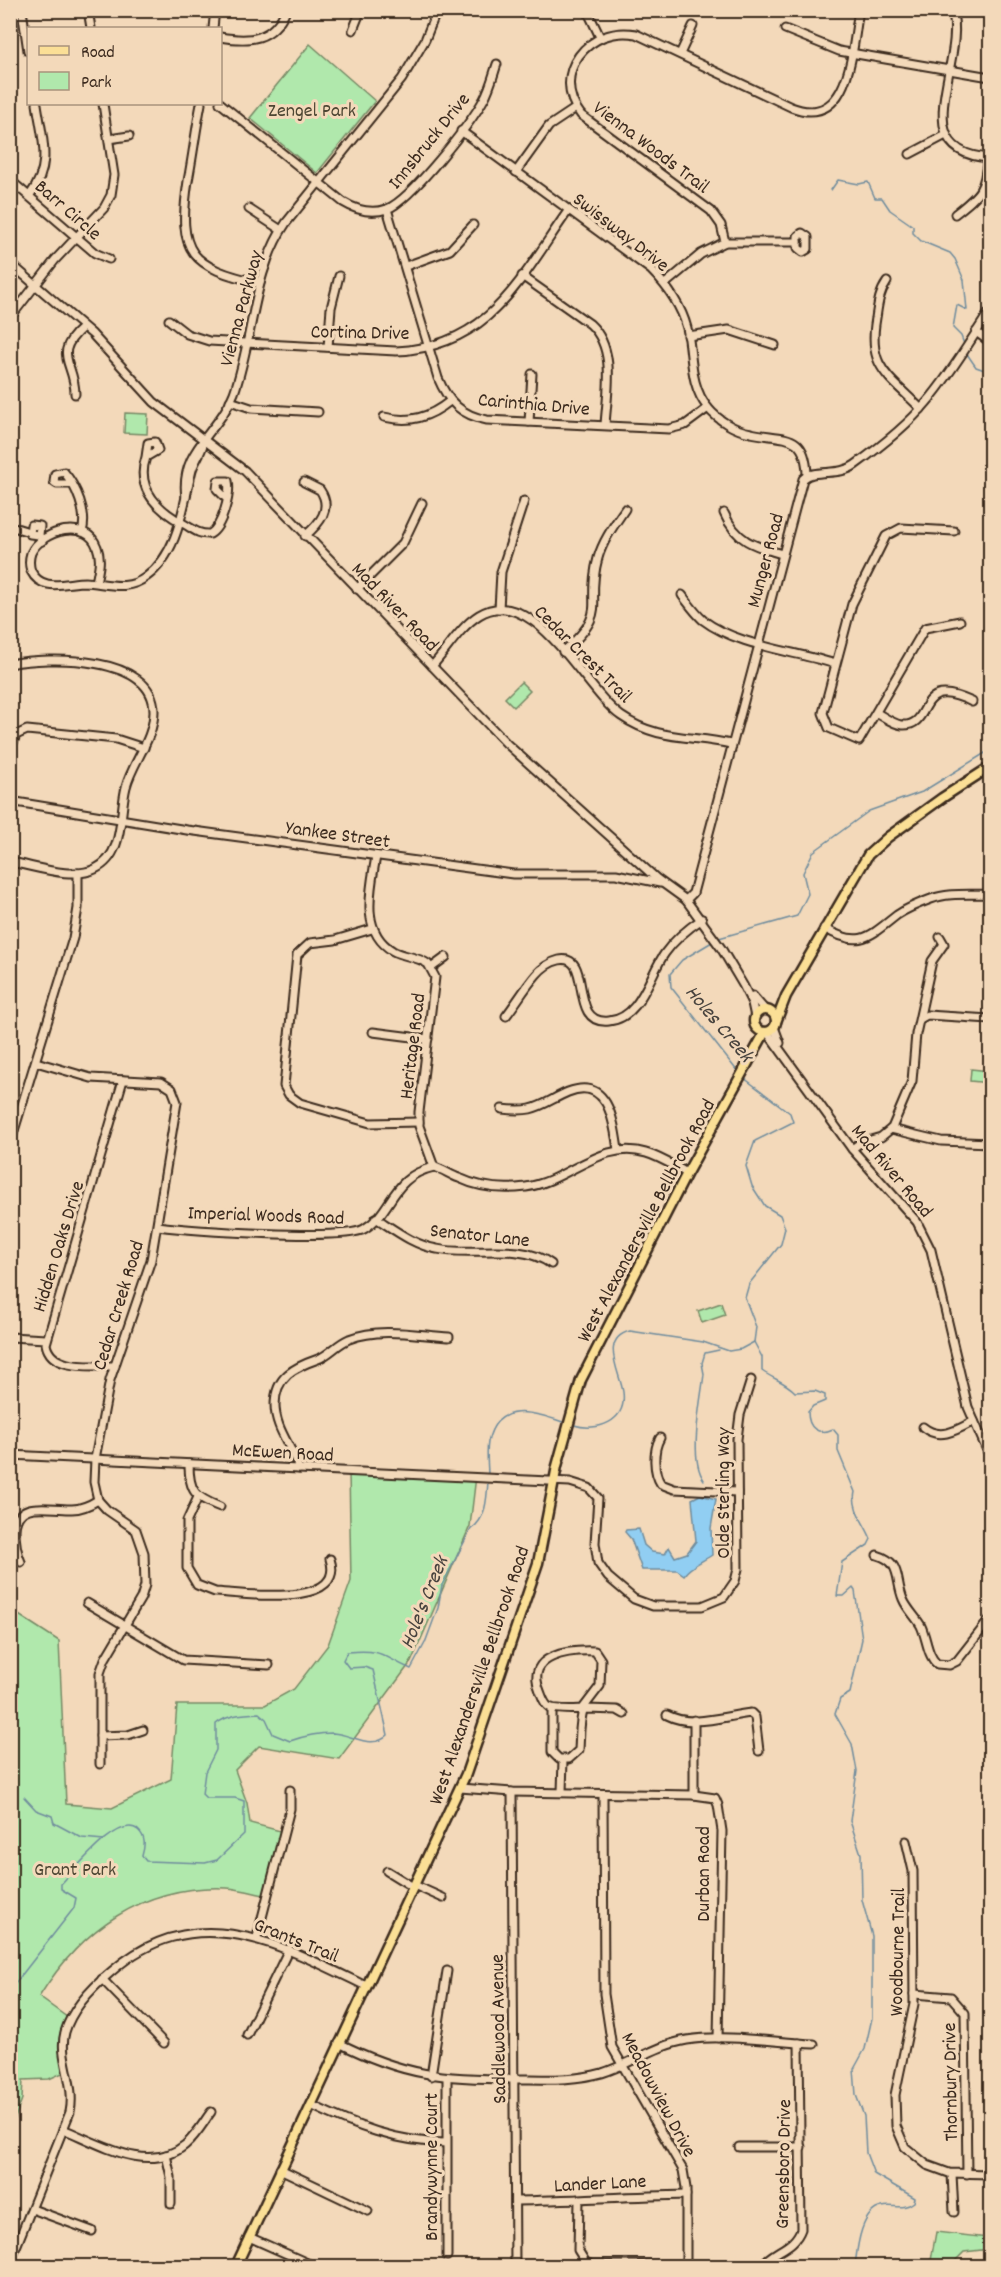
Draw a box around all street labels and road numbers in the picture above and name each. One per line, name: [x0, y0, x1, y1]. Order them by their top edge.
street label: Innsbruck Drive: [383, 87, 478, 196]
street label: Vienna Woods Trail: [586, 95, 714, 202]
street label: Barr Circle: [27, 174, 107, 248]
street label: Swissway Drive: [566, 187, 675, 280]
street label: Vienna Parkway: [214, 247, 272, 370]
street label: Cortina Drive: [310, 319, 410, 349]
street label: Carinthia Drive: [477, 387, 591, 425]
street label: Munger Road: [741, 511, 793, 611]
street label: Mad River Road: [344, 557, 444, 659]
street label: Cedar Crest Trail: [526, 600, 638, 711]
street label: Yankee Street: [284, 815, 391, 857]
street label: Heritage Road: [394, 992, 434, 1101]
street label: West Alexandersville Bellbrook Road: [571, 1095, 724, 1348]
street label: Mad River Road: [843, 1119, 938, 1225]
street label: Hidden Oaks Drive: [27, 1178, 93, 1316]
street label: Imperial Woods Road: [187, 1200, 345, 1234]
street label: Senator Lane: [428, 1218, 531, 1256]
street label: Cedar Creek Road: [87, 1237, 153, 1374]
street label: Olde Sterling Way: [711, 1426, 739, 1559]
street label: McEwen Road: [231, 1437, 334, 1471]
street label: West Alexandersville Bellbrook Road: [423, 1543, 538, 1809]
street label: Durban Road: [691, 1826, 719, 1922]
street label: Woodbourne Trail: [884, 1888, 914, 2016]
street label: Grants Trail: [249, 1912, 343, 1972]
street label: Saddlewood Avenue: [485, 1954, 515, 2104]
street label: Thornbury Drive: [937, 2022, 967, 2142]
street label: Meadowview Drive: [613, 2028, 702, 2163]
street label: Brandywynne Court: [419, 2093, 447, 2241]
street label: Greensboro Drive: [770, 2099, 800, 2229]
street label: Lander Lane: [553, 2169, 647, 2201]

